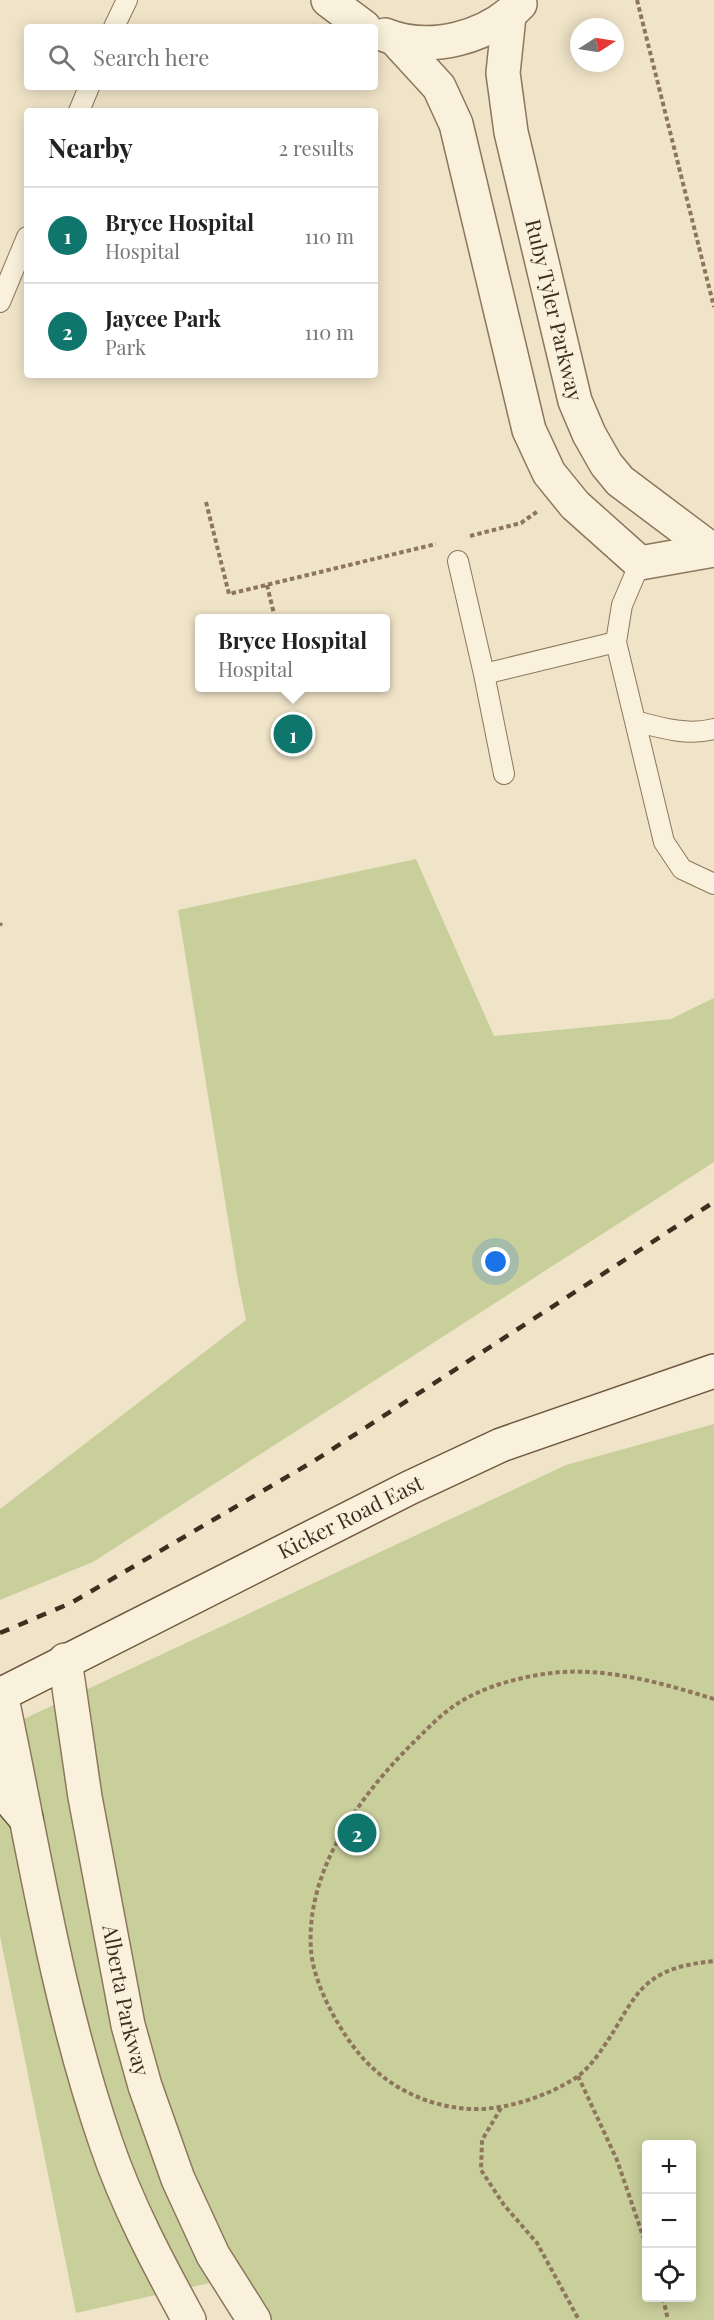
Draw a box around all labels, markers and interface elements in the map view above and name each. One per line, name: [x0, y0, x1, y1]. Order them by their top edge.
north arrow: [570, 18, 624, 72]
search box: [24, 24, 378, 90]
icon: search: [45, 41, 78, 74]
text: Search here: [93, 42, 209, 72]
text: Nearby: [48, 130, 133, 165]
text: 2 results: [279, 134, 354, 161]
text: Bryce Hospital: [105, 207, 254, 237]
street label: Ruby Tyler Parkway: [520, 216, 591, 404]
text: 1: [64, 222, 71, 249]
text: 110 m: [304, 222, 354, 249]
text: Hospital: [105, 237, 180, 264]
text: Jaycee Park: [105, 303, 221, 333]
text: 2: [62, 318, 73, 345]
text: 110 m: [304, 318, 354, 345]
text: Park: [105, 333, 146, 360]
popup: [195, 614, 390, 692]
text: Bryce Hospital: [218, 625, 367, 655]
text: Hospital: [218, 655, 293, 682]
pin: 1: [274, 712, 312, 756]
your location: [481, 1247, 510, 1276]
street label: Kicker Road East: [272, 1467, 427, 1564]
pin: 2: [338, 1810, 376, 1856]
street label: Alberta Parkway: [97, 1921, 158, 2079]
map controls: [642, 2140, 696, 2302]
button: +: [642, 2140, 696, 2194]
button: −: [642, 2194, 696, 2248]
button: locate: [642, 2248, 696, 2302]

